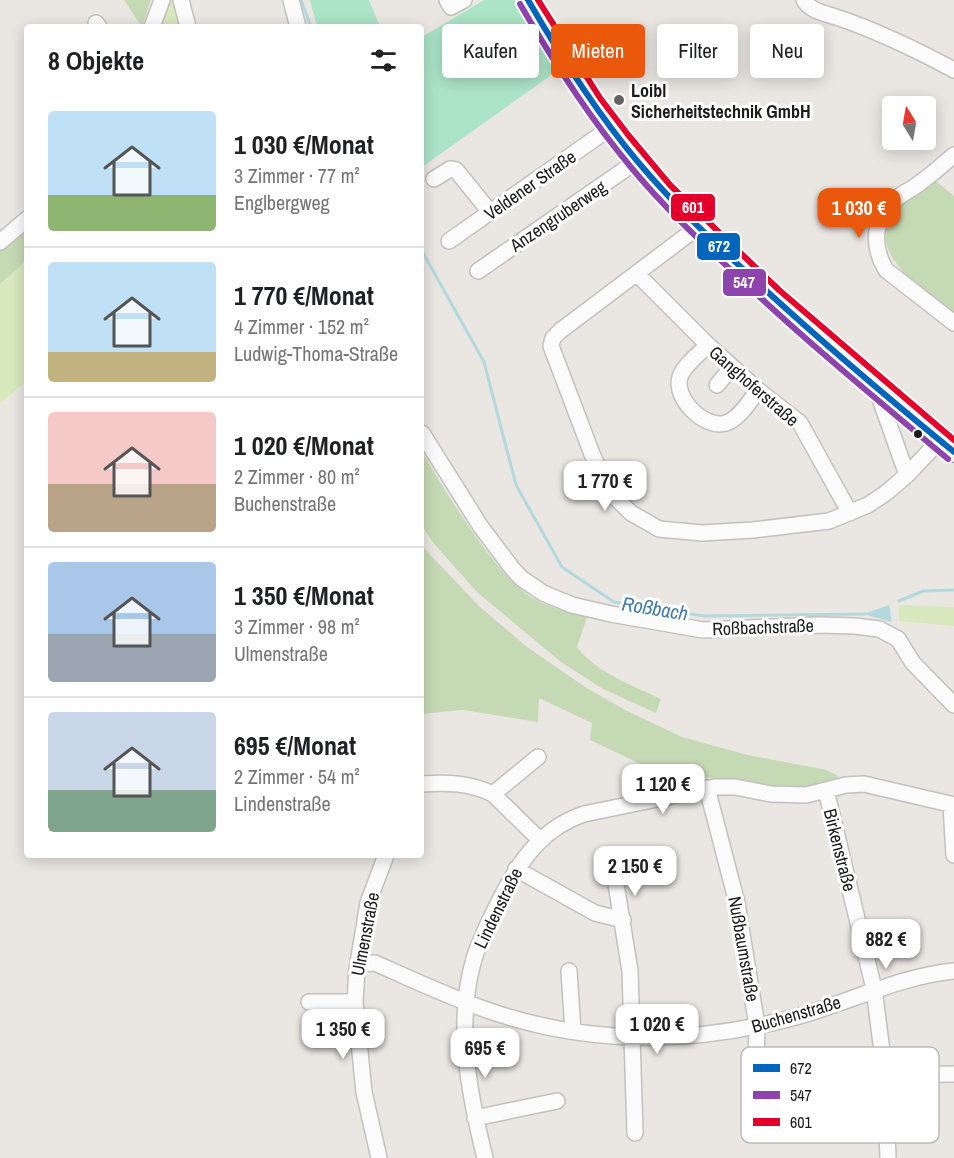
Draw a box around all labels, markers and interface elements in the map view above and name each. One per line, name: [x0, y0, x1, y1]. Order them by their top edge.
chip: Kaufen: [442, 24, 539, 78]
chip: Mieten: [551, 24, 645, 78]
chip: Filter: [657, 24, 738, 78]
chip: Neu: [750, 24, 824, 78]
text: 8 Objekte: [48, 43, 144, 78]
icon: filters: [367, 44, 400, 77]
place label: Loibl Sicherheitstechnik GmbH: [631, 78, 811, 124]
marker: Loibl Sicherheitstechnik GmbH: [612, 93, 626, 107]
north arrow: [882, 96, 936, 150]
map controls: [882, 96, 936, 150]
text: 1 030 €/Monat: [234, 127, 374, 162]
icon: home: [96, 135, 168, 207]
street label: Veldener Straße: [479, 144, 581, 226]
text: 3 Zimmer · 77 m²: [234, 162, 360, 189]
street label: Anzengruberweg: [504, 174, 612, 258]
pin: 1 030 €: [804, 188, 914, 239]
text: Englbergweg: [234, 189, 330, 216]
line badge: 601: [670, 193, 716, 222]
text: 1 030 €: [832, 194, 886, 221]
text: 601: [682, 196, 705, 218]
line badge: 672: [696, 232, 741, 261]
text: 672: [708, 235, 730, 257]
line badge: 547: [722, 268, 767, 297]
text: 547: [733, 271, 755, 293]
text: 1 770 €/Monat: [234, 278, 374, 313]
icon: home: [96, 286, 168, 358]
text: 4 Zimmer · 152 m²: [234, 313, 369, 340]
text: Ludwig-Thoma-Straße: [234, 340, 398, 367]
street label: Ganghoferstraße: [704, 340, 804, 432]
text: 1 020 €/Monat: [234, 428, 374, 463]
unlabelled marker: [912, 428, 924, 440]
icon: home: [96, 436, 168, 508]
pin: 1 770 €: [550, 461, 660, 512]
text: 2 Zimmer · 80 m²: [234, 463, 360, 490]
text: 1 770 €: [578, 467, 632, 494]
text: Buchenstraße: [234, 490, 336, 517]
text: 1 350 €/Monat: [234, 578, 374, 613]
icon: home: [96, 586, 168, 658]
water label: Roßbach: [620, 589, 690, 627]
text: 3 Zimmer · 98 m²: [234, 613, 360, 640]
street label: Roßbachstraße: [712, 613, 814, 641]
text: Ulmenstraße: [234, 640, 328, 667]
text: 695 €/Monat: [234, 728, 356, 763]
icon: home: [96, 736, 168, 808]
text: 2 Zimmer · 54 m²: [234, 763, 360, 790]
pin: 1 120 €: [608, 764, 718, 815]
text: 1 120 €: [636, 770, 690, 797]
text: Lindenstraße: [234, 790, 331, 817]
street label: Birkenstraße: [818, 806, 862, 894]
pin: 2 150 €: [580, 846, 690, 897]
text: 2 150 €: [608, 852, 662, 879]
street label: Lindenstraße: [468, 863, 528, 953]
street label: Ulmenstraße: [345, 890, 385, 978]
street label: Nußbaumstraße: [722, 894, 766, 1004]
pin: 882 €: [844, 919, 928, 970]
text: 882 €: [865, 925, 907, 952]
street label: Buchenstraße: [748, 989, 844, 1039]
pin: 1 020 €: [602, 1004, 712, 1055]
pin: 1 350 €: [288, 1009, 398, 1060]
text: 1 020 €: [630, 1010, 684, 1037]
text: 1 350 €: [316, 1015, 370, 1042]
pin: 695 €: [443, 1028, 527, 1079]
text: 695 €: [464, 1034, 506, 1061]
legend: [741, 1047, 939, 1143]
text: 672: [790, 1057, 812, 1079]
text: 547: [790, 1084, 812, 1106]
text: 601: [790, 1111, 813, 1133]

